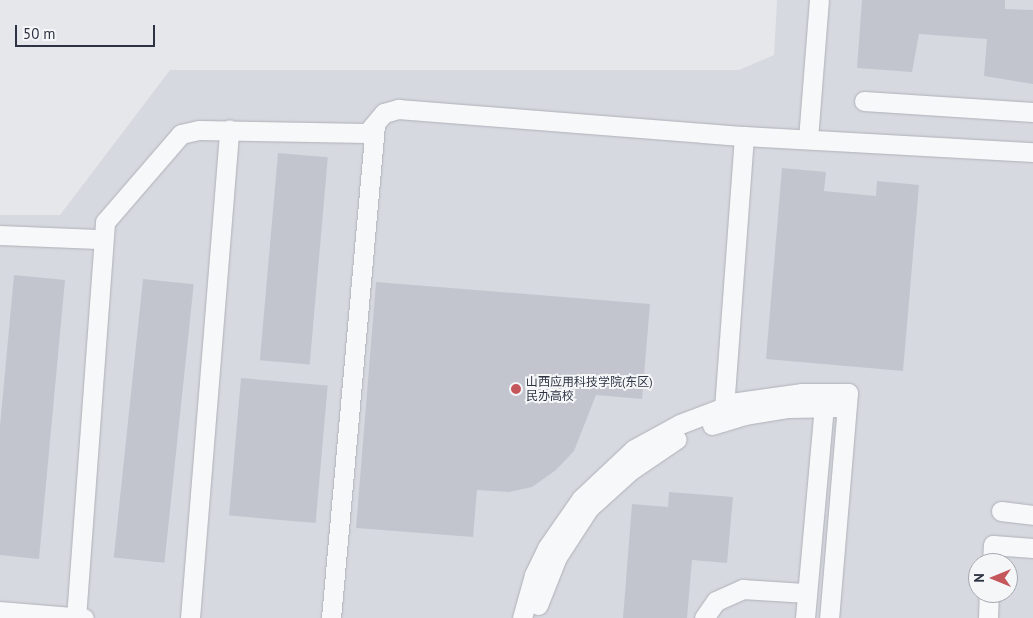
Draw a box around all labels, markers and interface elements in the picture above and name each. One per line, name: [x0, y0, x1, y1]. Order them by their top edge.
scale bar: [18, 15, 158, 47]
text: 50 m: [23, 24, 56, 43]
place label: 山西应用科技学院(东区) 民办高校: [526, 375, 653, 403]
marker: 山西应用科技学院(东区) 民办高校: [510, 383, 522, 395]
north arrow: [968, 553, 1018, 603]
text: N: [970, 573, 988, 583]

